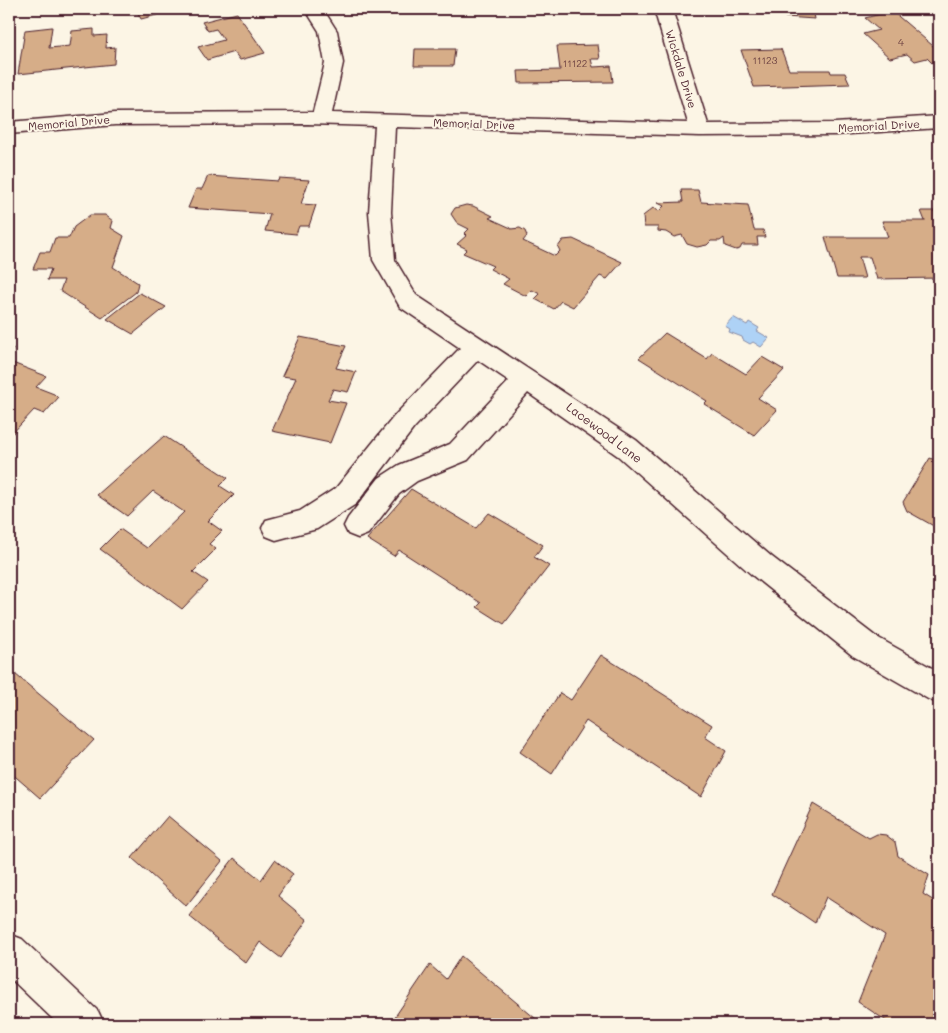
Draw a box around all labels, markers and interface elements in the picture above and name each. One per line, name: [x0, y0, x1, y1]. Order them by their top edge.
street label: Wickdale Drive: [662, 28, 701, 110]
house number: 4: [898, 35, 904, 49]
house number: 11123: [753, 53, 778, 67]
house number: 11122: [563, 56, 587, 70]
street label: Memorial Drive: [27, 111, 111, 134]
street label: Memorial Drive: [433, 115, 515, 132]
street label: Memorial Drive: [838, 116, 920, 135]
street label: Lacewood Lane: [563, 398, 646, 466]

